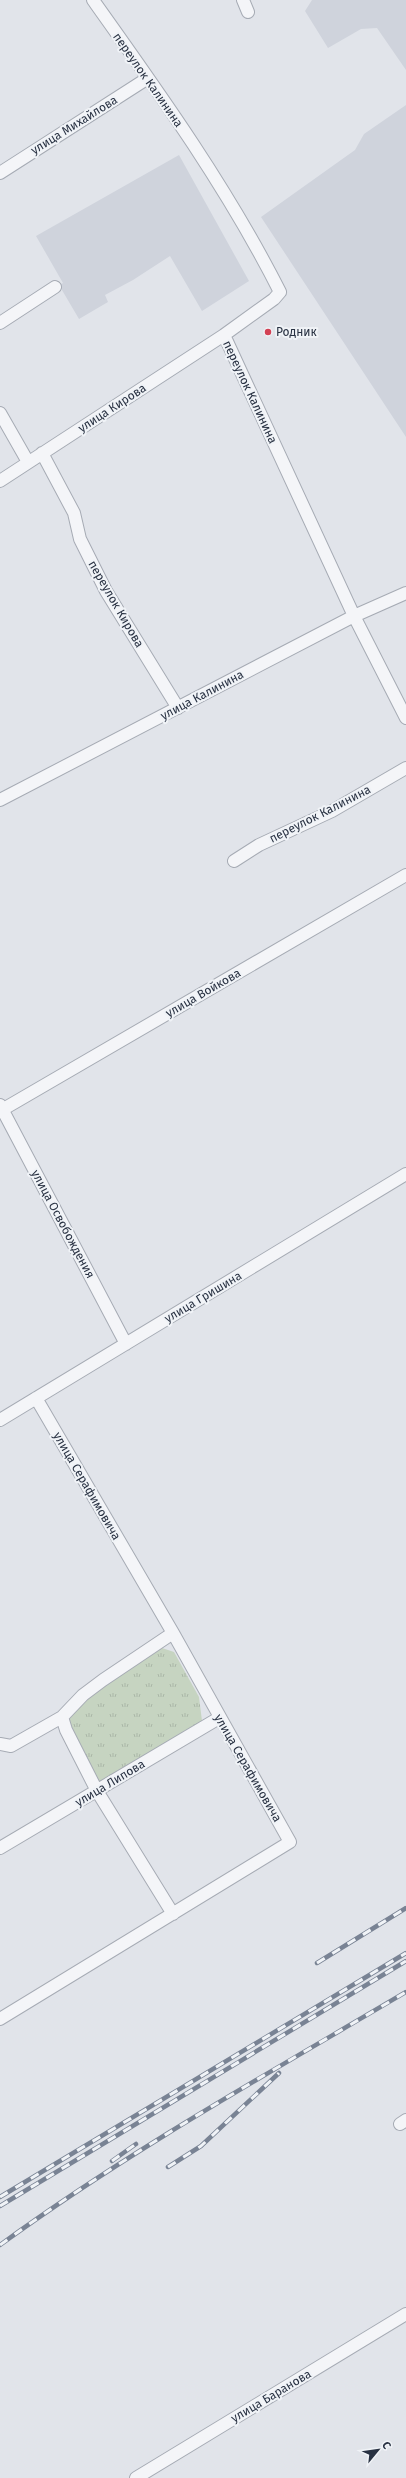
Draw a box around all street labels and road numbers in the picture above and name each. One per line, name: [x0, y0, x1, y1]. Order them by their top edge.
street label: переулок Калинина: [110, 30, 186, 130]
street label: улица Михайлова: [28, 93, 120, 157]
street label: переулок Калинина: [220, 338, 280, 446]
street label: улица Кирова: [75, 381, 149, 435]
street label: переулок Кирова: [85, 558, 147, 650]
street label: улица Калинина: [158, 667, 246, 723]
street label: переулок Калинина: [267, 782, 373, 846]
street label: улица Войкова: [163, 966, 243, 1020]
street label: улица Освобождения: [28, 1167, 98, 1281]
street label: улица Гришина: [162, 1268, 244, 1326]
street label: улица Серафимовича: [50, 1430, 124, 1542]
street label: улица Серафимовича: [211, 1712, 285, 1824]
street label: улица Липова: [73, 1757, 147, 1809]
street label: улица Баранова: [228, 2367, 314, 2425]

